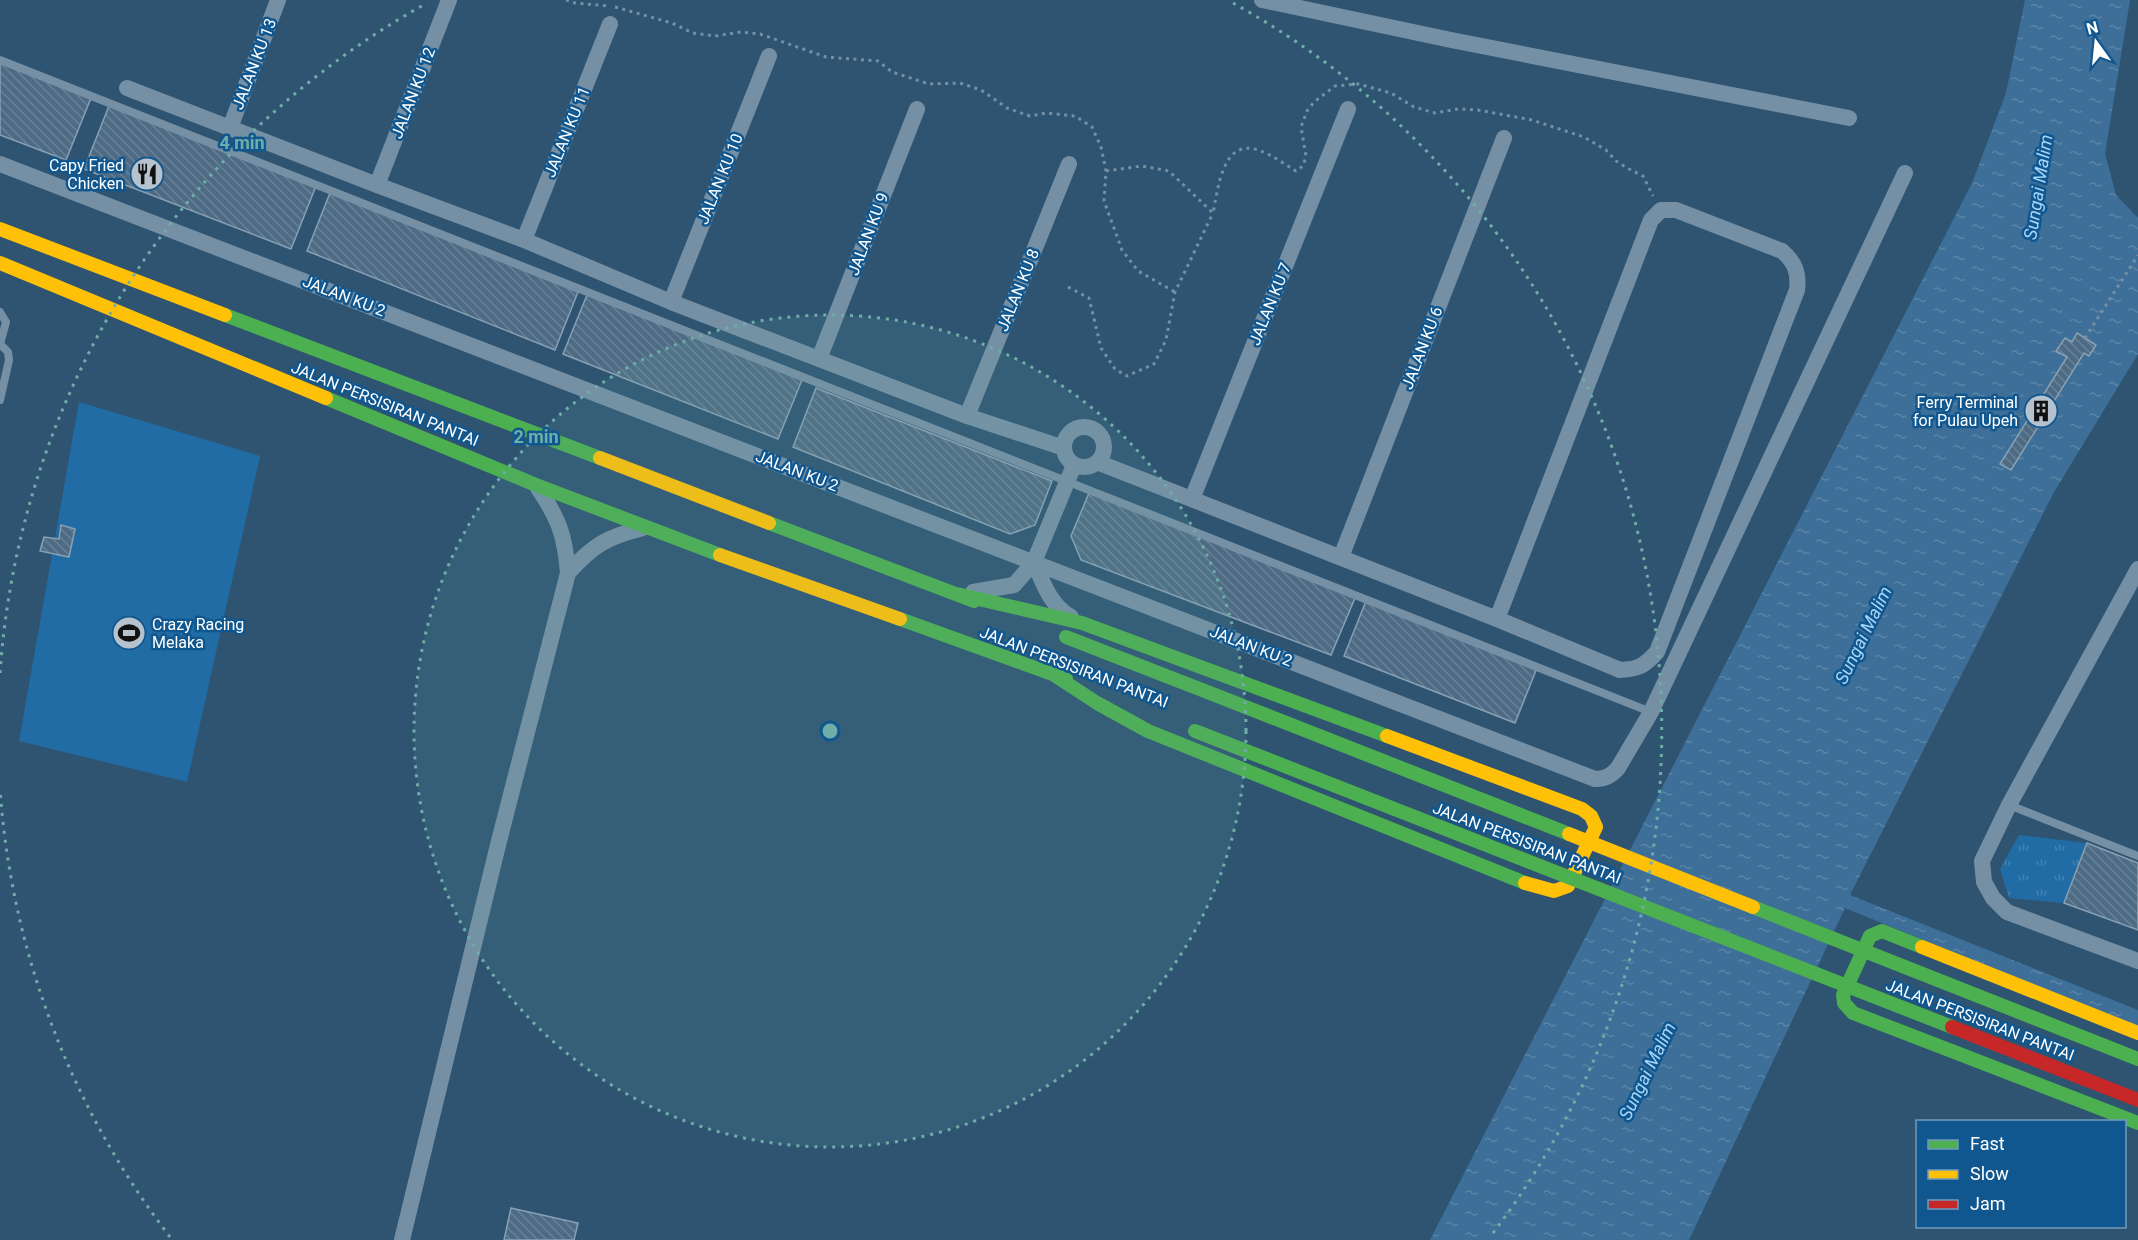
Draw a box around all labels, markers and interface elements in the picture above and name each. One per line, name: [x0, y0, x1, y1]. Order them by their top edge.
north arrow: [2066, 12, 2126, 72]
street label: JALAN KU 13: [228, 16, 280, 112]
text: N: [2084, 17, 2100, 39]
street label: JALAN KU 12: [387, 45, 439, 141]
street label: JALAN KU 11: [540, 84, 594, 180]
street label: JALAN KU 10: [693, 131, 747, 227]
text: 4 min: [219, 132, 265, 153]
water label: Sungai Malim: [2019, 133, 2057, 241]
place label: Capy Fried Chicken: [49, 156, 124, 193]
restaurant icon: Capy Fried Chicken: [129, 156, 165, 192]
street label: JALAN KU 9: [844, 190, 892, 278]
street label: JALAN KU 8: [993, 246, 1043, 334]
street label: JALAN KU 7: [1245, 260, 1295, 348]
street label: JALAN KU 2: [300, 272, 388, 320]
street label: JALAN KU 6: [1398, 304, 1446, 392]
street label: JALAN PERSISIRAN PANTAI: [289, 358, 481, 450]
place label: Ferry Terminal for Pulau Upeh: [1913, 393, 2018, 430]
building icon: Ferry Terminal for Pulau Upeh: [2023, 393, 2059, 429]
text: 2 min: [513, 426, 559, 447]
street label: JALAN KU 2: [753, 447, 841, 495]
water label: Sungai Malim: [1830, 583, 1896, 687]
sports icon: Crazy Racing Melaka: [111, 615, 147, 651]
place label: Crazy Racing Melaka: [152, 615, 244, 652]
street label: JALAN PERSISIRAN PANTAI: [977, 622, 1171, 712]
street label: JALAN KU 2: [1207, 622, 1295, 670]
centre of rings: [820, 721, 840, 741]
street label: JALAN PERSISIRAN PANTAI: [1430, 798, 1624, 888]
street label: JALAN PERSISIRAN PANTAI: [1883, 975, 2077, 1065]
water label: Sungai Malim: [1614, 1019, 1680, 1123]
legend: [1916, 1120, 2126, 1228]
text: Fast: [1970, 1133, 2005, 1154]
text: Slow: [1970, 1163, 2009, 1184]
text: Jam: [1970, 1193, 2006, 1214]

